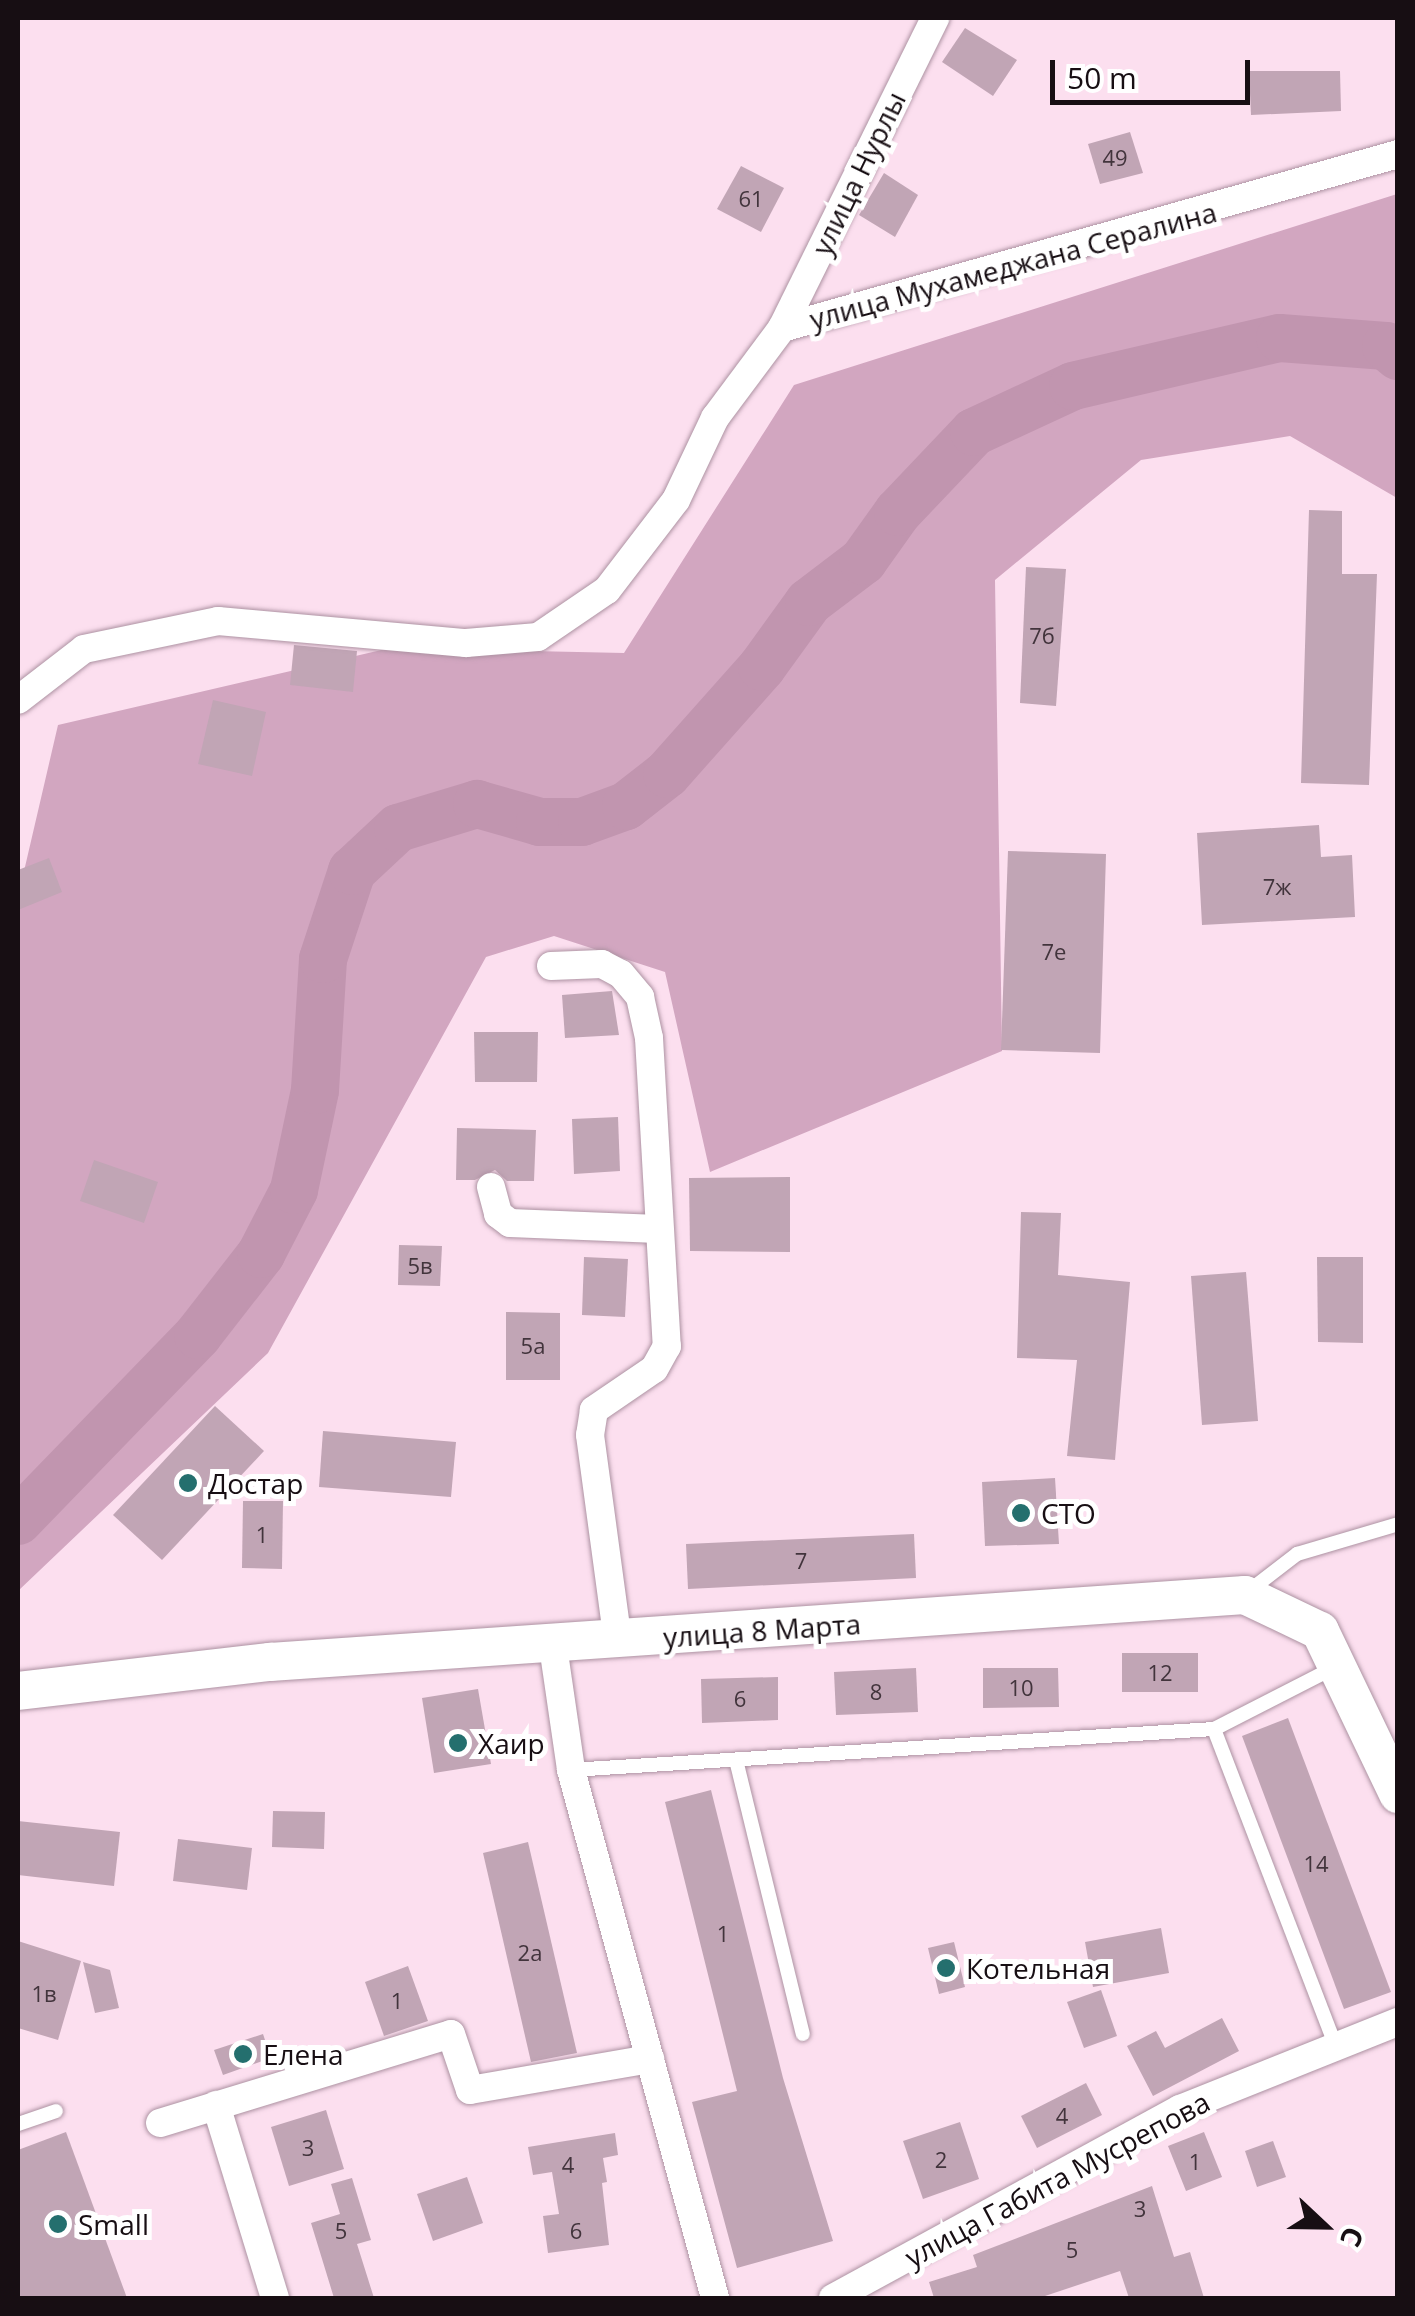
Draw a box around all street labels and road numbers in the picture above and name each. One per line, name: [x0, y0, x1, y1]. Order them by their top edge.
street label: улица Нурлы: [804, 86, 912, 260]
street label: улица Мухамеджана Сералина: [806, 194, 1220, 336]
street label: улица 8 Марта: [662, 1606, 862, 1654]
street label: улица Габита Мусрепова: [899, 2084, 1215, 2274]

